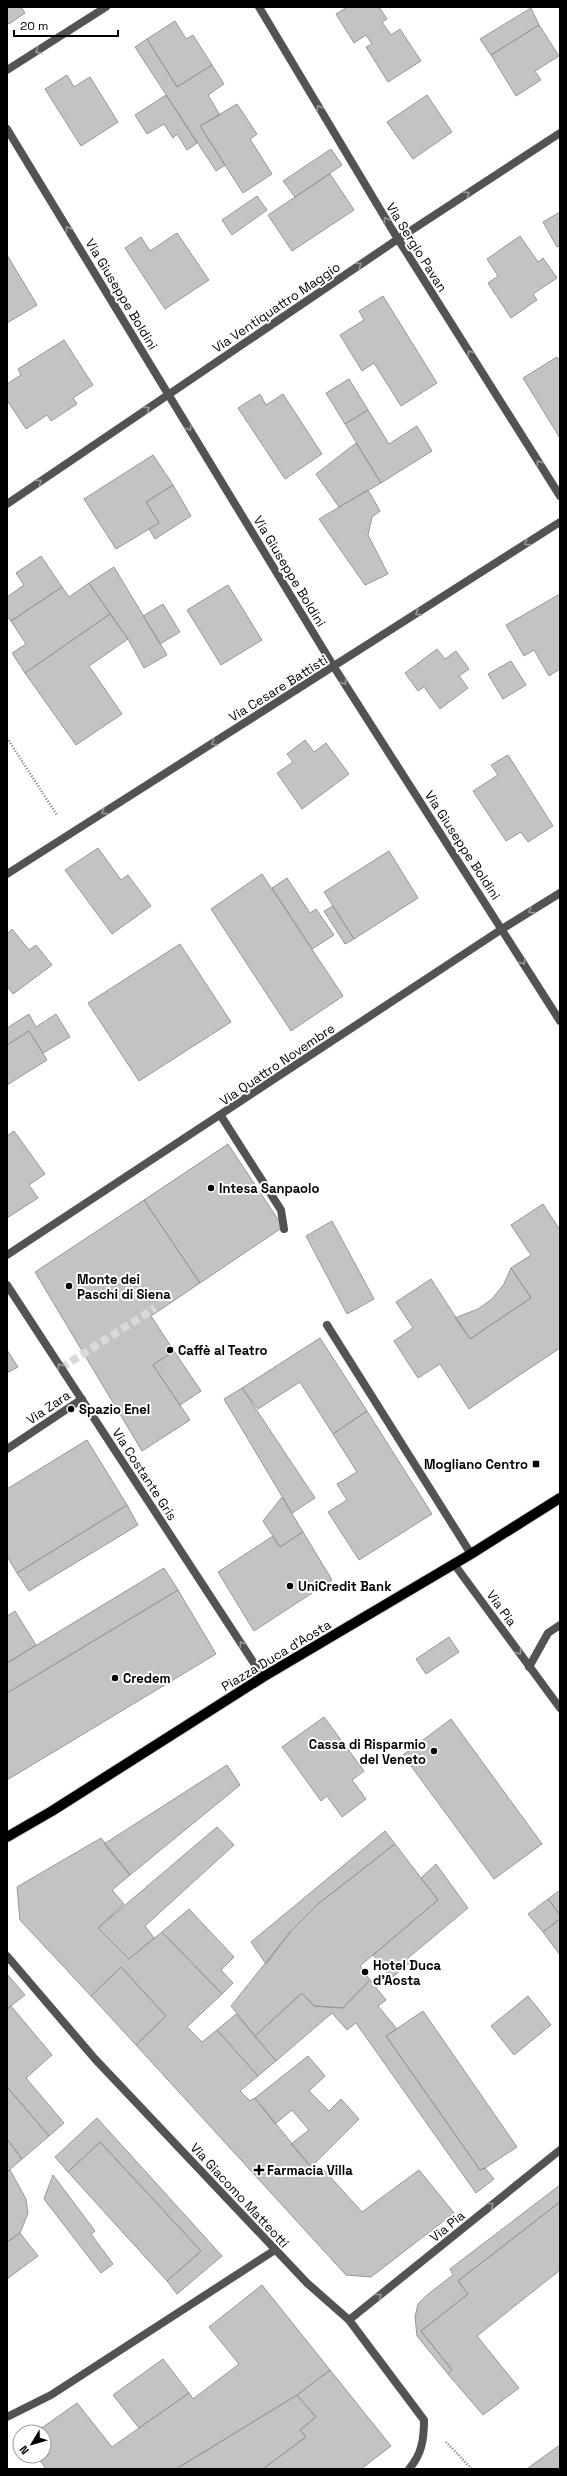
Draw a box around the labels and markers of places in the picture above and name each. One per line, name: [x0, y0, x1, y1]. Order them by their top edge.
place label: Intesa Sanpaolo: [219, 1180, 320, 1197]
marker: Intesa Sanpaolo: [206, 1183, 216, 1193]
place label: Monte dei Paschi di Siena: [77, 1271, 171, 1303]
marker: Monte dei Paschi di Siena: [64, 1281, 74, 1291]
place label: Caffè al Teatro: [178, 1342, 268, 1359]
marker: Caffè al Teatro: [165, 1345, 175, 1355]
place label: Spazio Enel: [79, 1401, 150, 1418]
marker: Spazio Enel: [66, 1404, 76, 1414]
place label: Mogliano Centro: [424, 1456, 528, 1473]
marker: Mogliano Centro: [531, 1459, 541, 1469]
place label: UniCredit Bank: [298, 1578, 392, 1595]
marker: UniCredit Bank: [285, 1581, 295, 1591]
place label: Credem: [123, 1670, 171, 1687]
marker: Credem: [110, 1673, 120, 1683]
place label: Cassa di Risparmio del Veneto: [309, 1736, 426, 1768]
marker: Cassa di Risparmio del Veneto: [429, 1746, 439, 1756]
place label: Hotel Duca d'Aosta: [373, 1957, 442, 1989]
marker: Hotel Duca d'Aosta: [360, 1967, 370, 1977]
place label: Farmacia Villa: [267, 2162, 353, 2179]
marker: Farmacia Villa: [254, 2165, 264, 2175]

